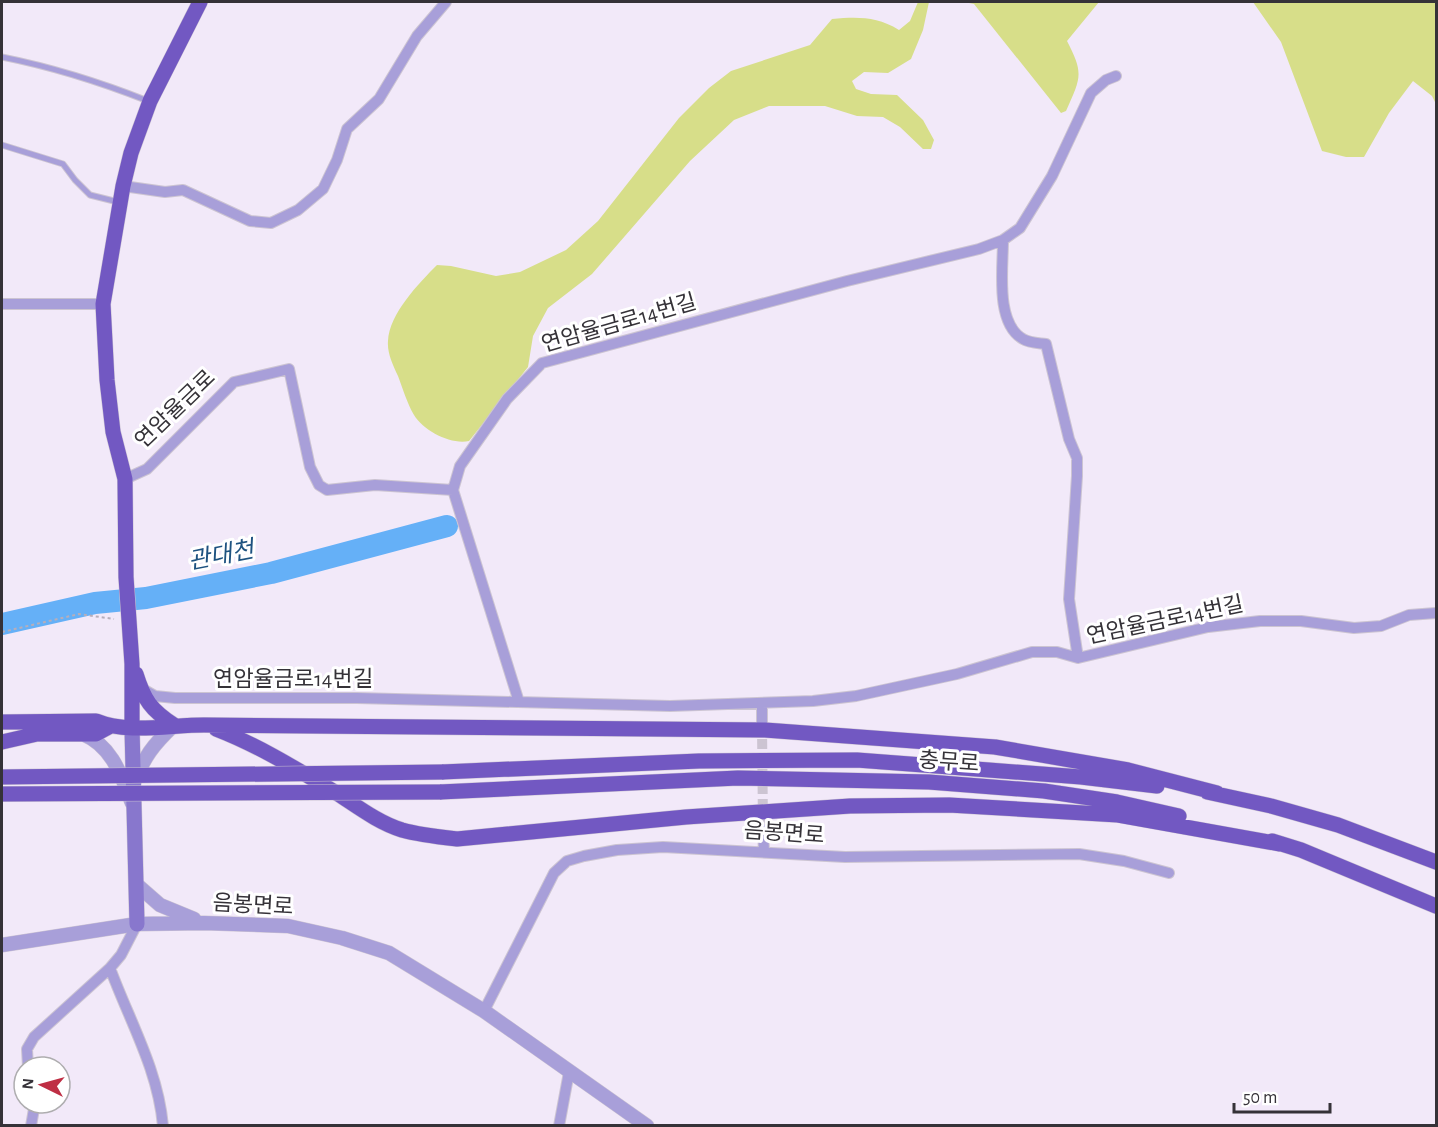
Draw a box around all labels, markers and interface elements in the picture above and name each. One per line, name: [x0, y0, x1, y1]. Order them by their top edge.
street label: 연암율금로14번길: [539, 289, 699, 356]
street label: 연암율금로: [130, 365, 219, 452]
water label: 관대천: [186, 536, 259, 574]
street label: 연암율금로14번길: [1084, 592, 1245, 647]
street label: 연암율금로14번길: [213, 667, 373, 690]
street label: 충무로: [918, 748, 980, 775]
street label: 음봉면로: [743, 818, 825, 847]
street label: 음봉면로: [212, 891, 294, 918]
north arrow: [12, 1055, 72, 1115]
scale bar: [1234, 1076, 1330, 1114]
text: N: [20, 1078, 37, 1090]
text: 50 m: [1243, 1089, 1277, 1107]

